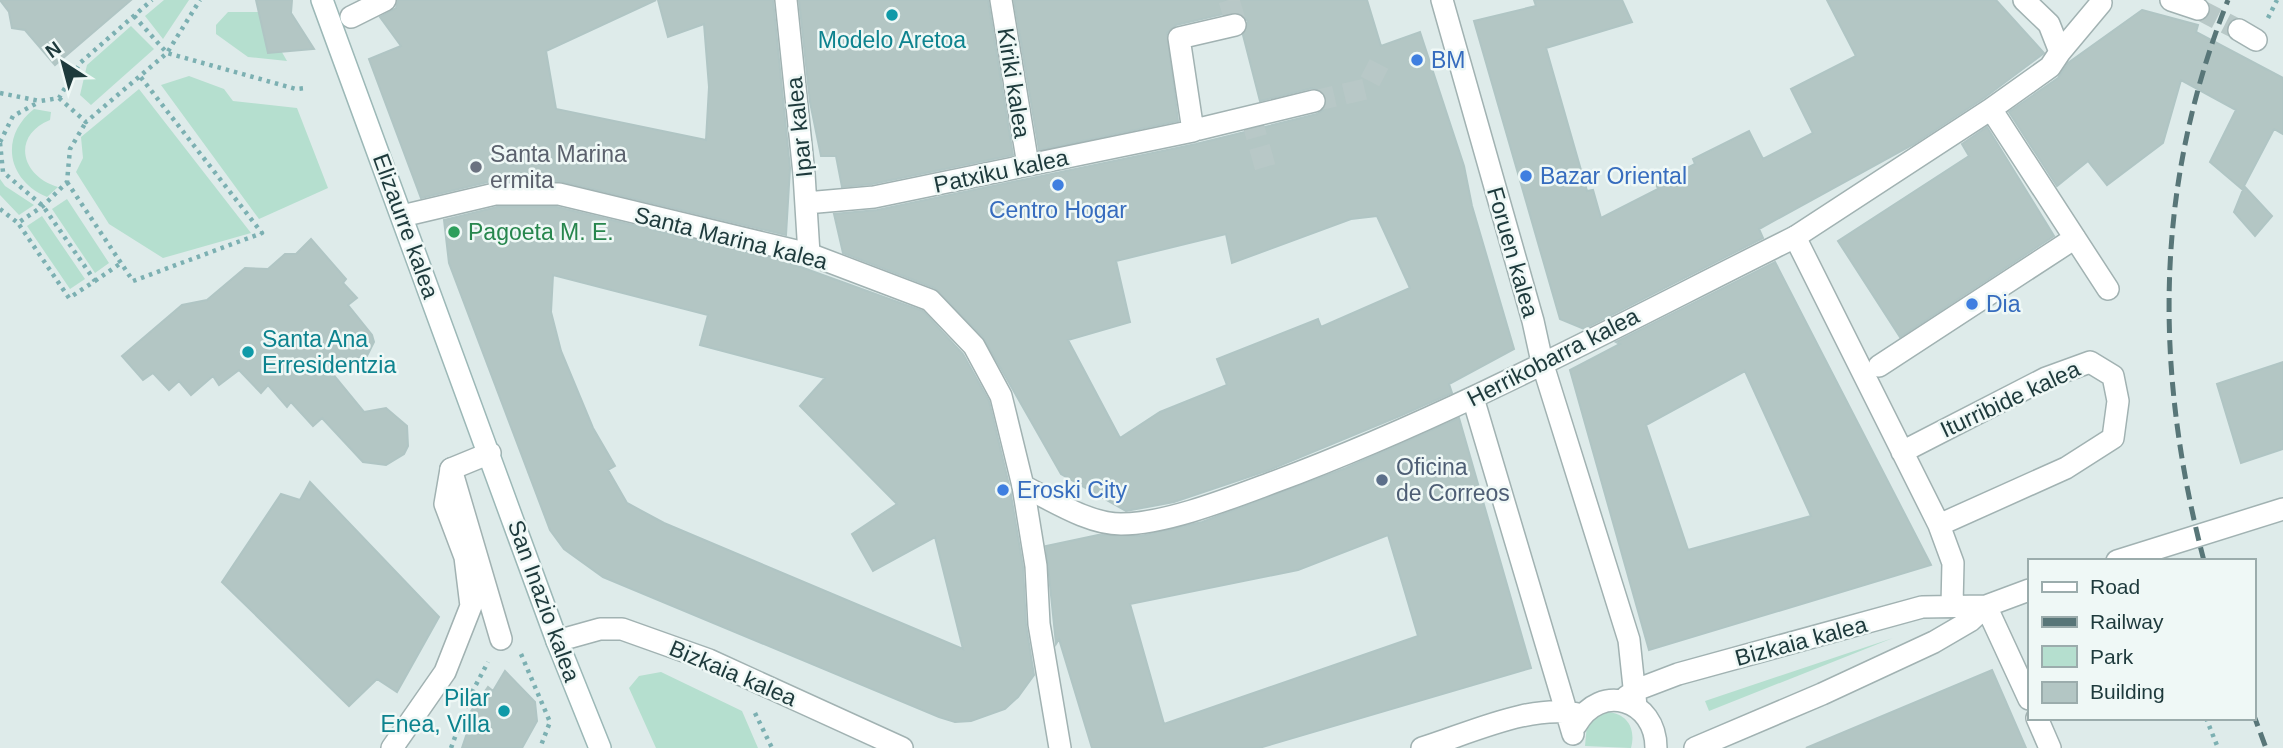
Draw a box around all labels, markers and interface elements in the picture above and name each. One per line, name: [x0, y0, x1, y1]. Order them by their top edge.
marker: Modelo Aretoa: [884, 7, 900, 23]
street label: Kiriki kalea: [992, 26, 1036, 140]
place label: Modelo Aretoa: [818, 27, 966, 53]
north arrow: [28, 28, 98, 98]
text: N: [42, 37, 65, 62]
place label: BM: [1431, 47, 1466, 73]
marker: BM: [1409, 52, 1425, 68]
street label: Ipar kalea: [781, 75, 817, 179]
place label: Santa Marina ermita: [490, 141, 627, 193]
street label: Patxiku kalea: [931, 144, 1071, 198]
street label: Elizaurre kalea: [368, 150, 444, 302]
marker: Santa Marina ermita: [468, 159, 484, 175]
place label: Bazar Oriental: [1540, 163, 1687, 189]
marker: Bazar Oriental: [1518, 168, 1534, 184]
marker: Centro Hogar: [1050, 177, 1066, 193]
street label: Foruen kalea: [1482, 184, 1544, 320]
place label: Centro Hogar: [989, 197, 1127, 223]
street label: Santa Marina kalea: [632, 201, 830, 275]
place label: Pagoeta M. E.: [468, 219, 614, 245]
marker: Pagoeta M. E.: [446, 224, 462, 240]
place label: Dia: [1986, 291, 2021, 317]
marker: Dia: [1964, 296, 1980, 312]
street label: Herrikobarra kalea: [1463, 302, 1643, 412]
place label: Santa Ana Erresidentzia: [262, 326, 396, 378]
marker: Santa Ana Erresidentzia: [240, 344, 256, 360]
street label: Iturribide kalea: [1936, 355, 2084, 443]
place label: Oficina de Correos: [1396, 454, 1510, 506]
marker: Oficina de Correos: [1374, 472, 1390, 488]
place label: Eroski City: [1017, 477, 1127, 503]
marker: Eroski City: [995, 482, 1011, 498]
street label: San Inazio kalea: [503, 517, 585, 686]
legend: [2028, 559, 2255, 720]
text: Road: [2090, 575, 2140, 598]
text: Railway: [2090, 610, 2164, 633]
street label: Bizkaia kalea: [1732, 611, 1870, 671]
street label: Bizkaia kalea: [666, 635, 801, 712]
text: Park: [2090, 645, 2134, 668]
text: Building: [2090, 680, 2165, 703]
place label: Pilar Enea, Villa: [380, 685, 490, 737]
marker: Pilar Enea, Villa: [496, 703, 512, 719]

